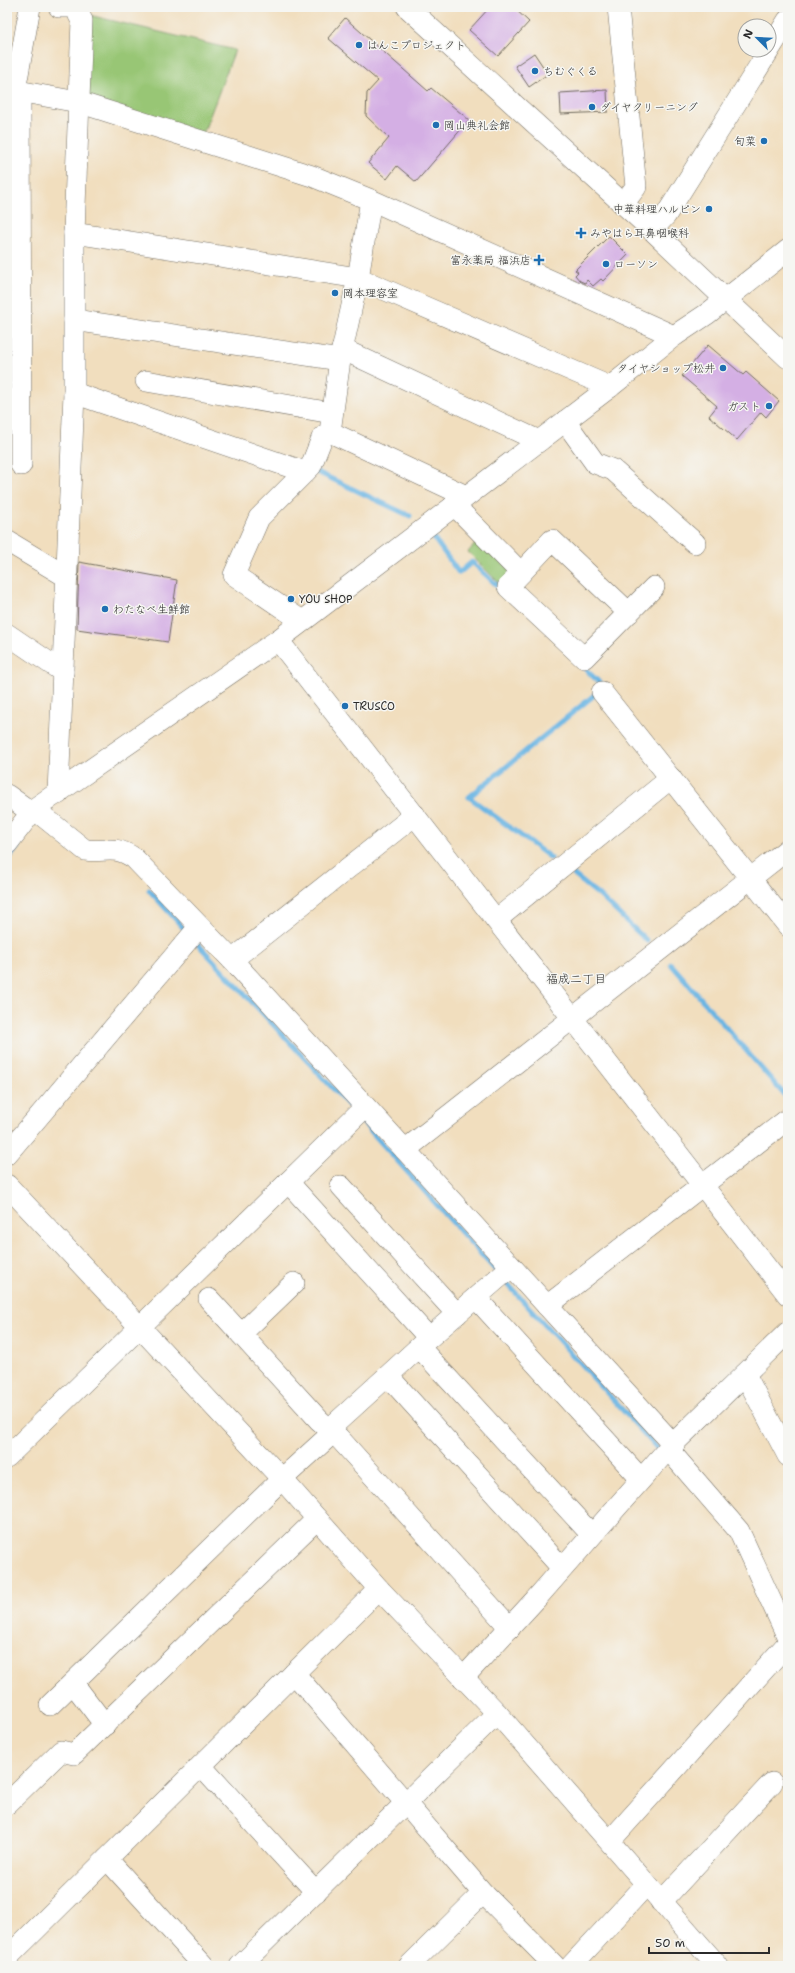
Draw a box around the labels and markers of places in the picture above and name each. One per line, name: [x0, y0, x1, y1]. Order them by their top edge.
place label: はんこプロジェクト: [367, 38, 466, 53]
marker: はんこプロジェクト: [354, 40, 364, 50]
place label: ちむぐくる: [543, 64, 598, 79]
marker: ちむぐくる: [530, 66, 540, 76]
place label: ダイヤクリーニング: [600, 100, 698, 115]
marker: ダイヤクリーニング: [587, 102, 597, 112]
place label: 岡山典礼会館: [444, 118, 510, 133]
marker: 岡山典礼会館: [431, 120, 441, 130]
place label: 旬菜: [734, 134, 756, 149]
marker: 旬菜: [759, 136, 769, 146]
place label: 中華料理ハルピン: [613, 202, 701, 217]
marker: 中華料理ハルピン: [704, 204, 714, 214]
place label: みやはら耳鼻咽喉科: [590, 226, 689, 241]
marker: みやはら耳鼻咽喉科: [575, 227, 587, 239]
place label: 富永薬局 福浜店: [450, 253, 531, 268]
marker: 富永薬局 福浜店: [534, 255, 544, 265]
place label: ローソン: [614, 257, 658, 272]
marker: ローソン: [601, 259, 611, 269]
place label: 岡本理容室: [343, 286, 398, 301]
marker: 岡本理容室: [330, 288, 340, 298]
place label: タイヤショップ松井: [617, 361, 715, 376]
marker: タイヤショップ松井: [718, 363, 728, 373]
place label: ガスト: [727, 399, 761, 414]
marker: ガスト: [764, 401, 774, 411]
place label: YOU SHOP: [299, 592, 352, 607]
marker: YOU SHOP: [286, 594, 296, 604]
place label: わたなべ生鮮館: [113, 602, 190, 617]
marker: わたなべ生鮮館: [100, 604, 110, 614]
place label: TRUSCO: [353, 699, 395, 714]
marker: TRUSCO: [340, 701, 350, 711]

